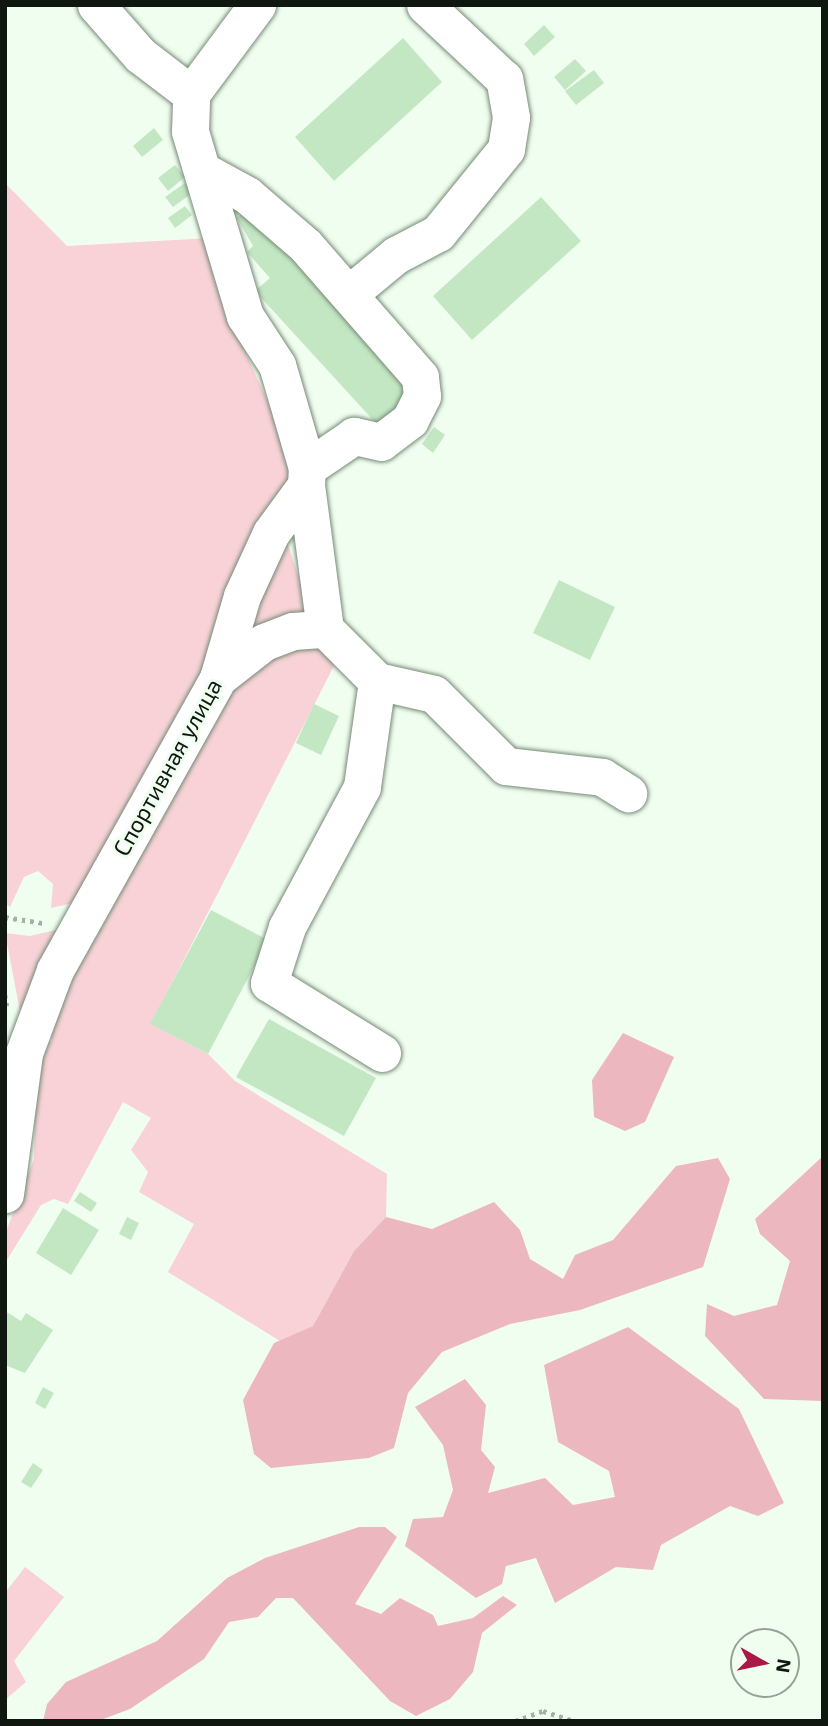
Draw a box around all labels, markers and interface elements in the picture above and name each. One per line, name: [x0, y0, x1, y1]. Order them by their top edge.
street label: Спортивная улица: [107, 674, 227, 860]
north arrow: [730, 1628, 800, 1698]
text: N: [772, 1657, 797, 1675]

